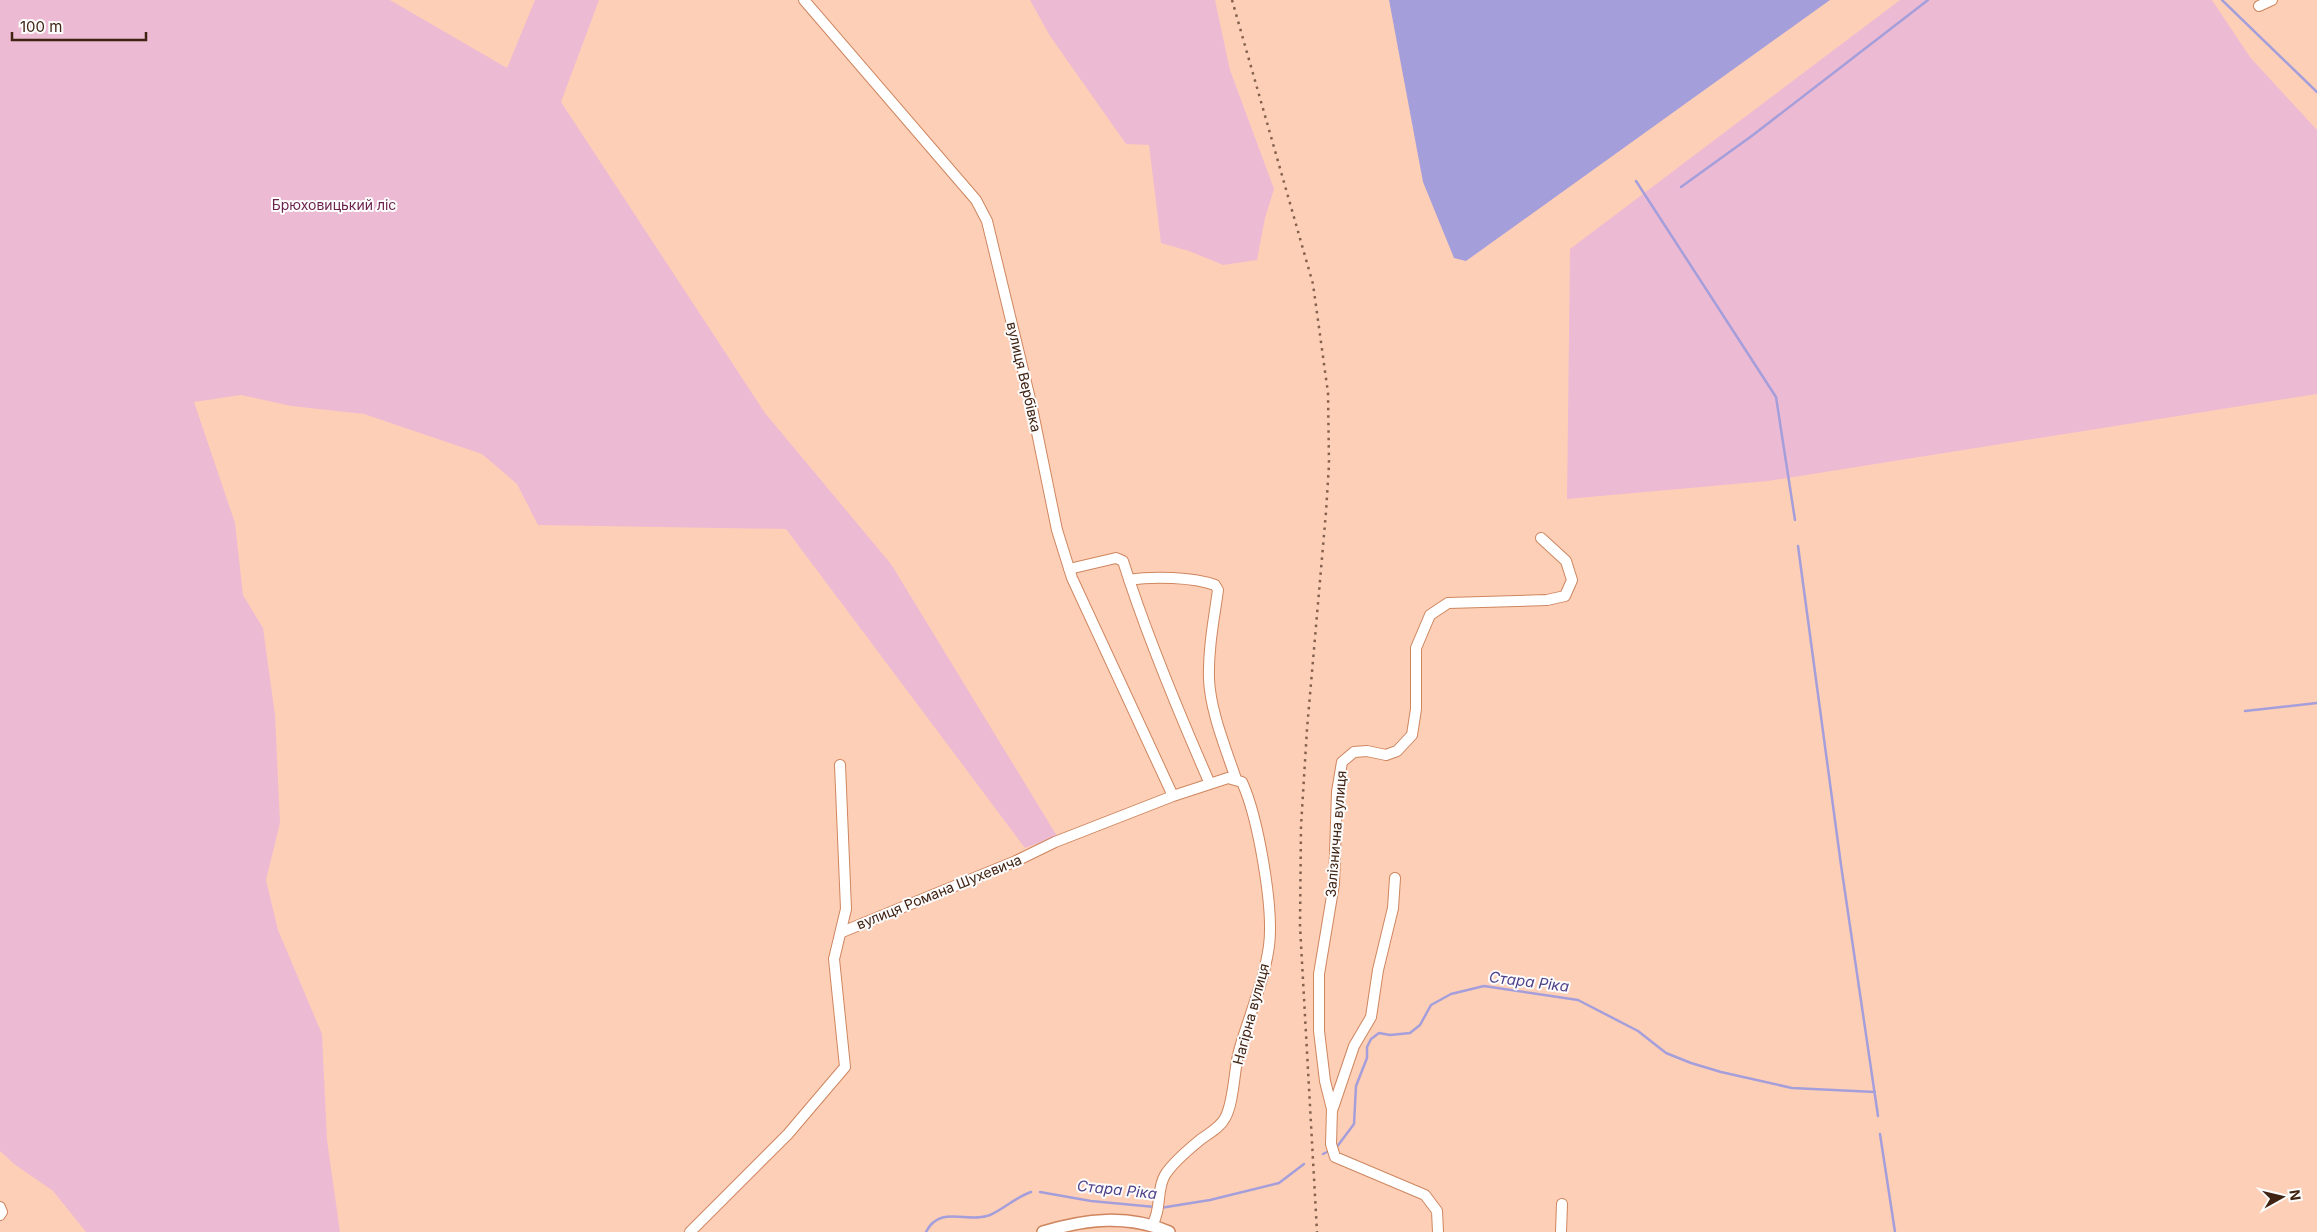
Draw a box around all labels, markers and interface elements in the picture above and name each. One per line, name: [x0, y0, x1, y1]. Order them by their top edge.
scale bar: [12, 10, 146, 42]
text: 100 m: [20, 17, 62, 36]
park label: Брюховицький ліс: [272, 196, 396, 213]
street label: вулиця Вербівка: [1004, 320, 1045, 434]
street label: Залізнична вулиця: [1321, 770, 1350, 898]
street label: вулиця Романа Шухевича: [854, 851, 1024, 932]
street label: Нагірна вулиця: [1229, 961, 1272, 1066]
water label: Стара Ріка: [1488, 967, 1570, 996]
north arrow: [2257, 1172, 2307, 1222]
water label: Стара Ріка: [1076, 1176, 1158, 1203]
text: N: [2286, 1189, 2305, 1202]

